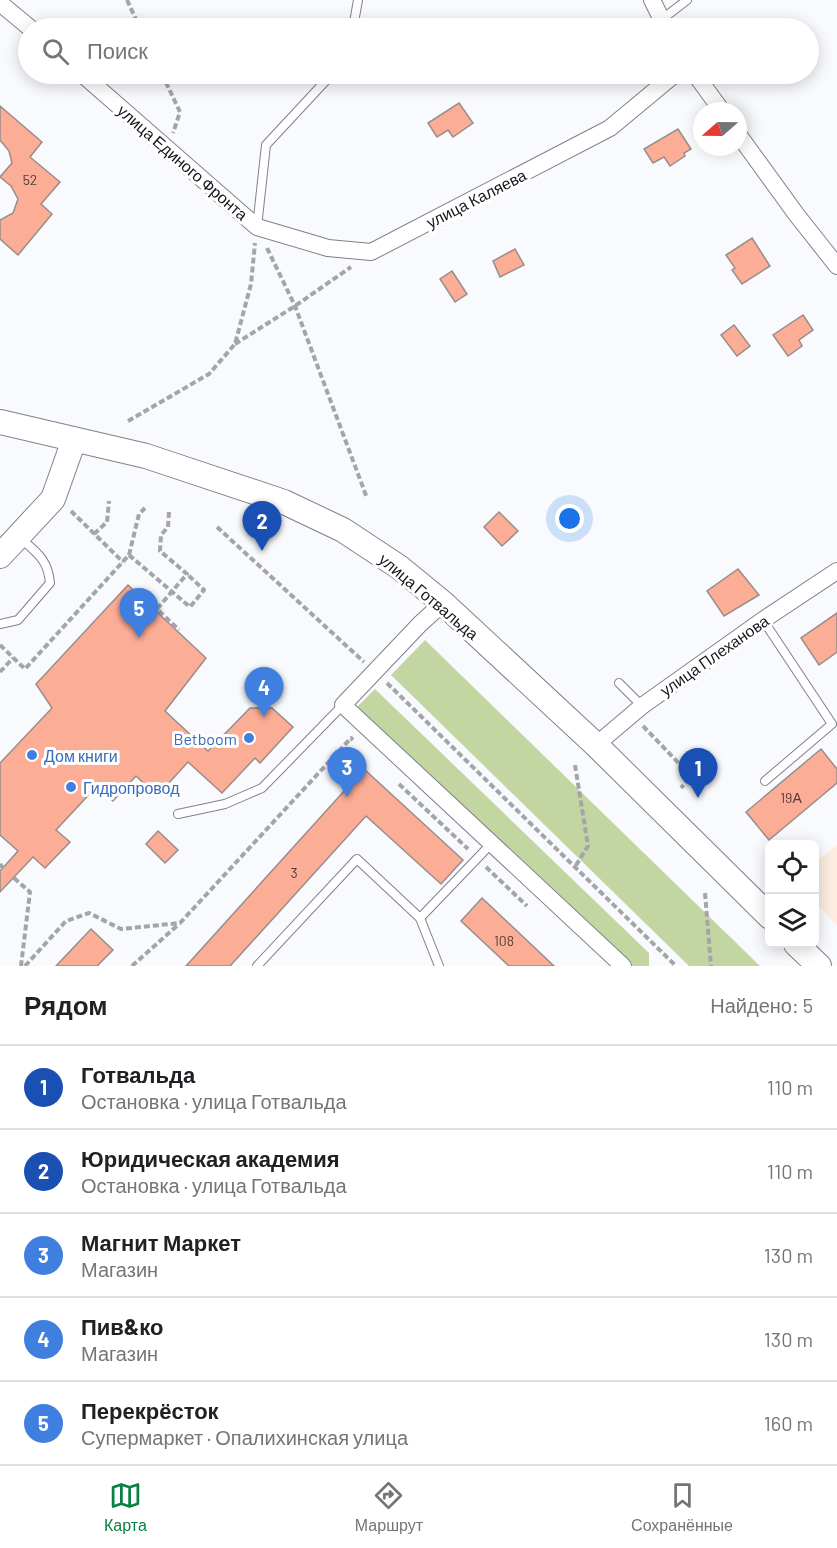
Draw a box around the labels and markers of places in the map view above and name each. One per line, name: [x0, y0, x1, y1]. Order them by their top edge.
pin: 2: [242, 502, 282, 551]
pin: 5: [120, 588, 158, 638]
pin: 4: [244, 668, 284, 717]
place label: Betboom: [173, 729, 237, 748]
marker: Betboom: [242, 731, 256, 745]
place label: Дом книги: [44, 746, 118, 765]
marker: Дом книги: [25, 748, 39, 762]
pin: 3: [328, 748, 366, 797]
pin: 1: [678, 748, 718, 798]
place label: Гидропровод: [83, 778, 180, 797]
marker: Гидропровод: [64, 780, 78, 794]

